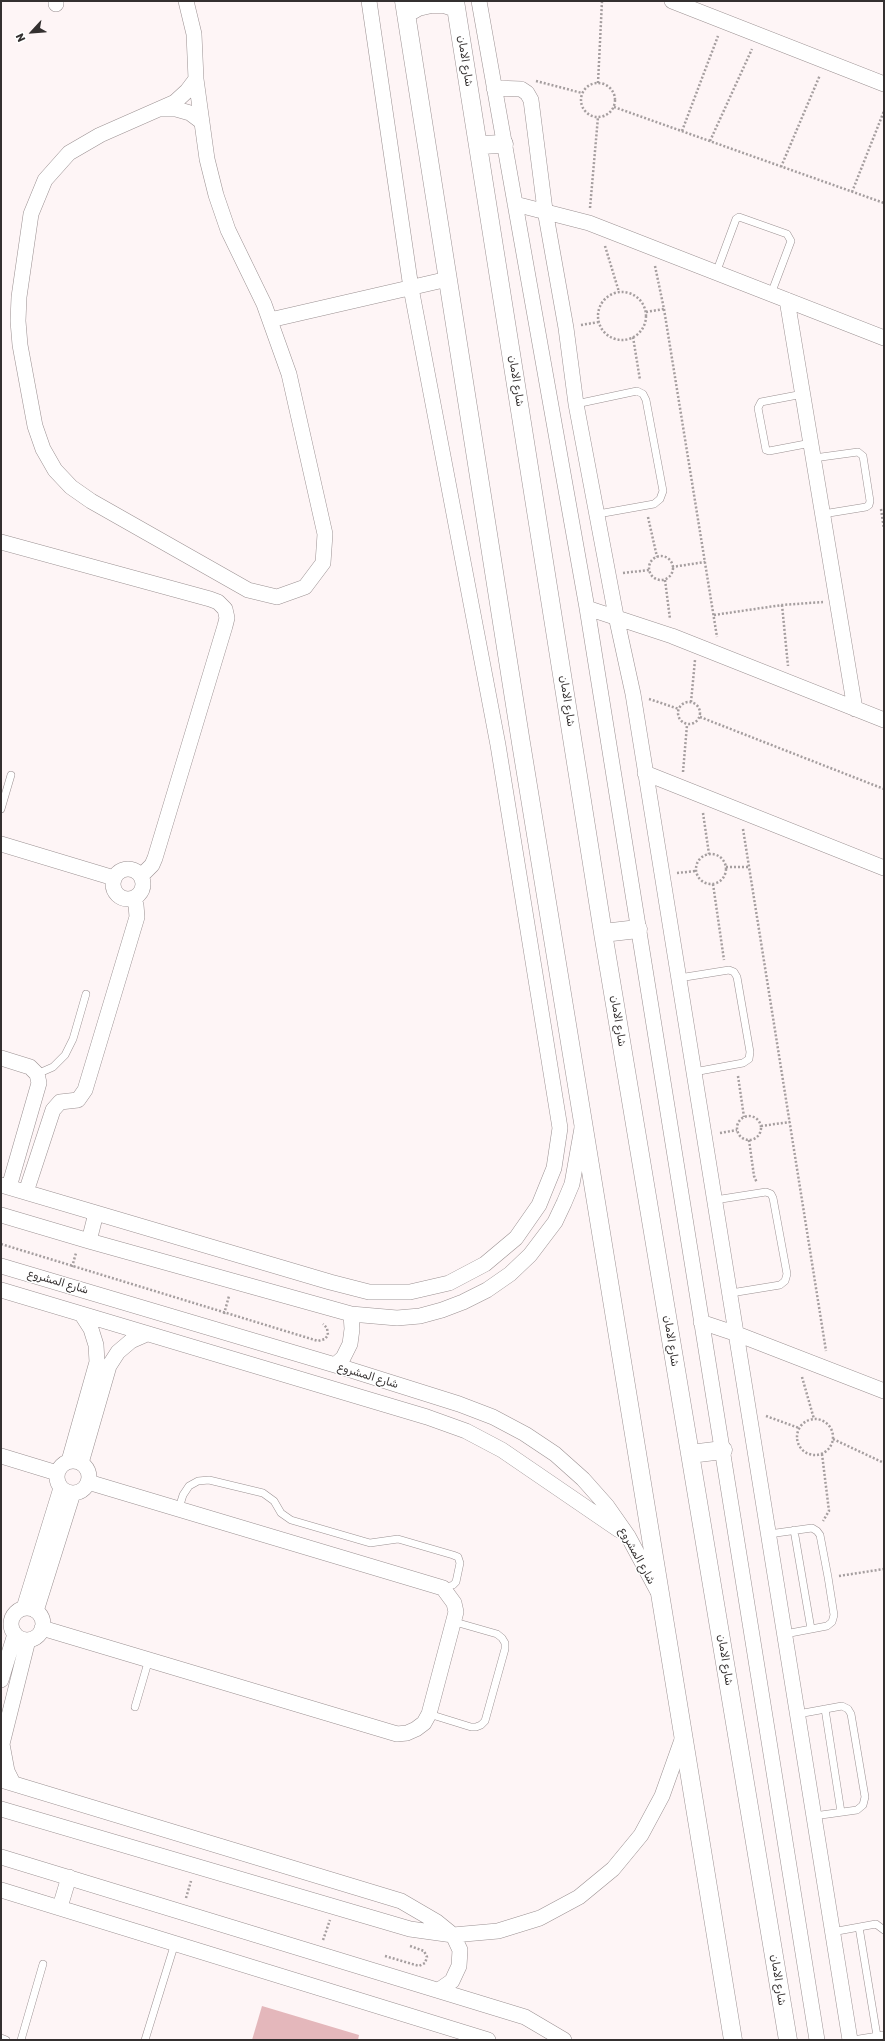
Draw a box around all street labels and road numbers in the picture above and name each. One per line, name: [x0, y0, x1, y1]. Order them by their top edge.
street label: شارع الامان: [454, 35, 476, 87]
street label: شارع الامان: [505, 355, 527, 407]
street label: شارع الامان: [556, 675, 578, 727]
street label: شارع الامان: [607, 995, 629, 1047]
street label: شارع المشروع: [26, 1267, 90, 1297]
street label: شارع الامان: [660, 1315, 682, 1367]
street label: شارع المشروع: [336, 1361, 400, 1391]
street label: شارع المشروع: [616, 1525, 658, 1587]
street label: شارع الامان: [714, 1634, 736, 1686]
street label: شارع الامان: [767, 1954, 789, 2006]

